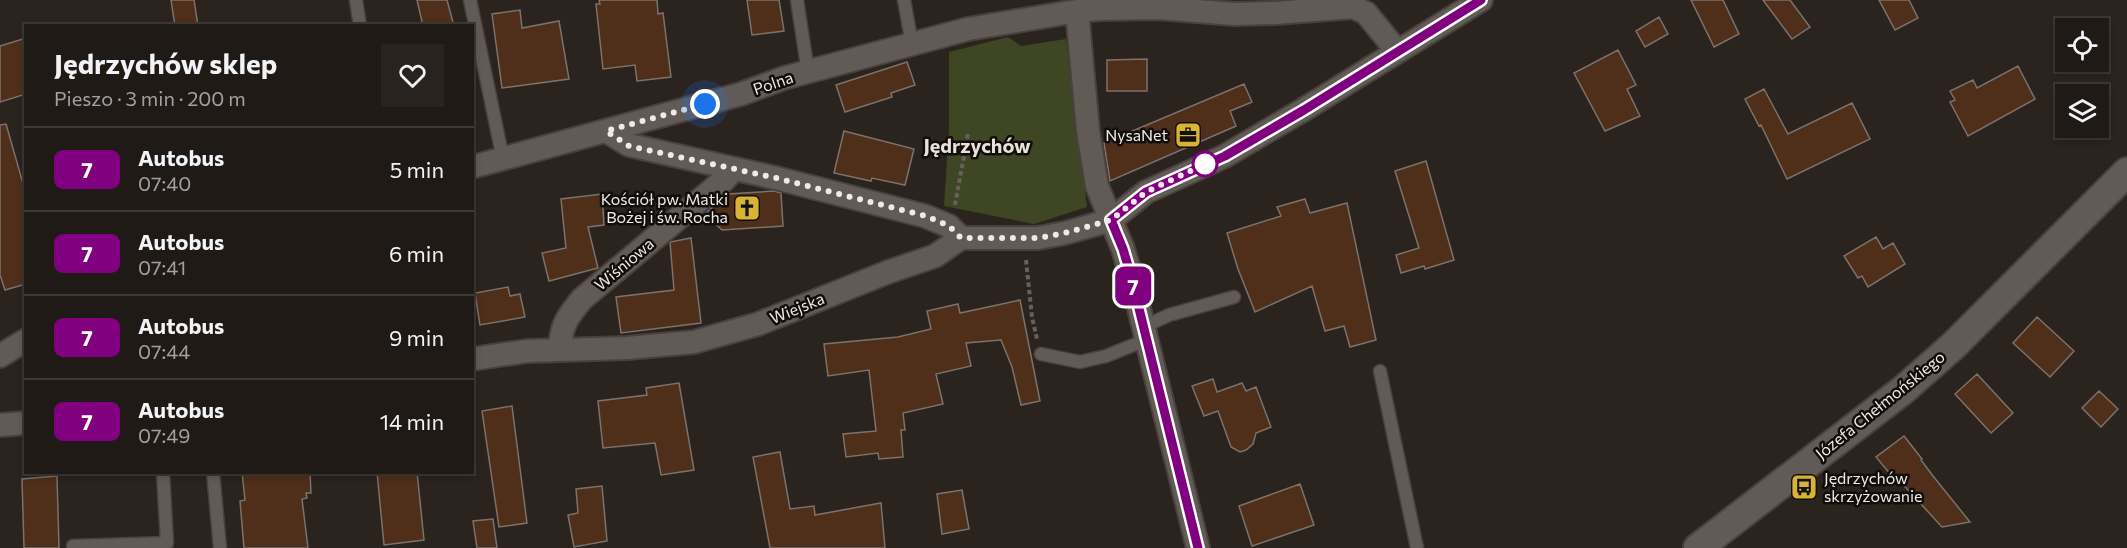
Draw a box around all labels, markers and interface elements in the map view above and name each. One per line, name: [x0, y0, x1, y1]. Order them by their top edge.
map controls: [2055, 18, 2109, 138]
button: locate: [2055, 18, 2109, 72]
button: heart: [381, 44, 444, 107]
text: Jędrzychów sklep: [54, 46, 277, 80]
street label: Polna: [750, 67, 795, 98]
button: layers: [2055, 84, 2109, 138]
text: Pieszo · 3 min · 200 m: [54, 86, 246, 110]
your location: [690, 89, 720, 119]
office icon: NysaNet: [1173, 120, 1203, 150]
place label: NysaNet: [1105, 125, 1168, 144]
district label: Jędrzychów: [923, 133, 1031, 157]
text: Autobus: [138, 144, 224, 171]
unlabelled marker: [1192, 151, 1218, 177]
text: 5 min: [390, 156, 444, 183]
text: 7: [81, 157, 93, 182]
text: 07:40: [138, 171, 191, 195]
place label: Kościół pw. Matki Bożej i św. Rocha: [601, 189, 728, 226]
church icon: Kościół pw. Matki Bożej i św. Rocha: [732, 193, 762, 223]
text: Autobus: [138, 228, 224, 255]
street label: Wiśniowa: [590, 233, 657, 294]
text: 6 min: [389, 240, 444, 267]
text: 7: [81, 241, 93, 266]
text: 07:41: [138, 255, 186, 279]
line badge: 7: [1114, 266, 1152, 306]
text: 7: [1127, 274, 1139, 299]
street label: Wiejska: [767, 288, 827, 327]
text: Autobus: [138, 312, 224, 339]
text: 9 min: [389, 324, 444, 351]
text: 7: [81, 325, 93, 350]
text: 07:44: [138, 339, 190, 363]
street label: Józefa Chełmońskiego: [1811, 347, 1948, 463]
text: Autobus: [138, 396, 224, 423]
text: 14 min: [380, 408, 444, 435]
text: 7: [81, 409, 93, 434]
text: 07:49: [138, 423, 190, 447]
place label: Jędrzychów skrzyżowanie: [1824, 468, 1923, 505]
bus stop icon: Jędrzychów skrzyżowanie: [1789, 472, 1819, 502]

